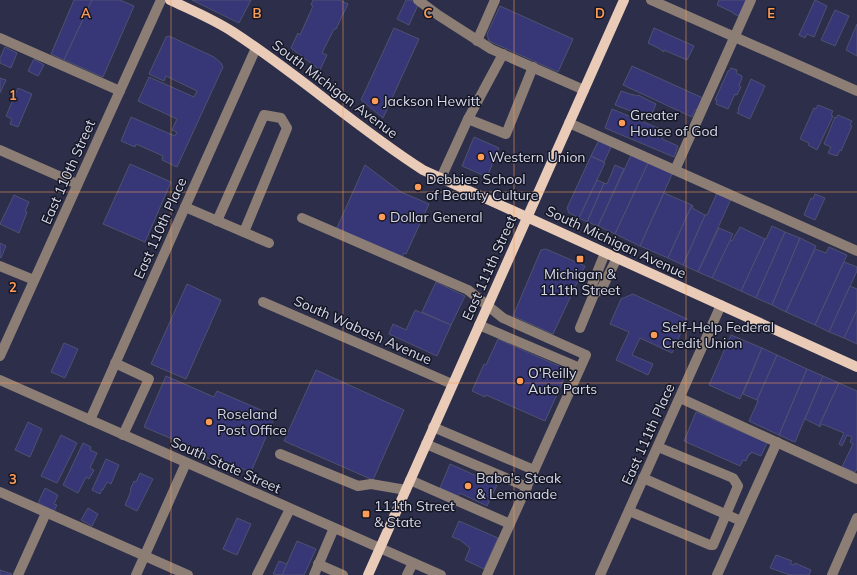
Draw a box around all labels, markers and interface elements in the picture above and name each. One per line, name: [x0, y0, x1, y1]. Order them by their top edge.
text: A: [81, 5, 91, 21]
text: B: [253, 5, 262, 21]
text: C: [424, 5, 433, 21]
text: D: [595, 5, 605, 21]
text: E: [767, 5, 775, 21]
street label: South Michigan Avenue: [269, 36, 401, 142]
text: 1: [9, 87, 17, 103]
place label: Jackson Hewitt: [383, 92, 480, 110]
marker: Jackson Hewitt: [370, 96, 380, 106]
place label: Greater House of God: [630, 106, 718, 140]
street label: East 110th Street: [37, 117, 99, 227]
marker: Greater House of God: [617, 118, 627, 128]
place label: Western Union: [489, 148, 586, 166]
marker: Western Union: [476, 152, 486, 162]
place label: Debbies School of Beauty Culture: [426, 170, 538, 204]
street label: East 110th Place: [130, 174, 190, 282]
marker: Debbies School of Beauty Culture: [413, 182, 423, 192]
street label: South Michigan Avenue: [543, 202, 689, 282]
place label: Dollar General: [390, 208, 483, 226]
marker: Dollar General: [377, 212, 387, 222]
street label: East 111th Street: [458, 213, 520, 323]
marker: Michigan & 111th Street: [575, 254, 585, 264]
place label: Michigan & 111th Street: [540, 265, 620, 299]
text: 2: [9, 279, 17, 295]
street label: South Wabash Avenue: [291, 291, 435, 369]
place label: Self-Help Federal Credit Union: [662, 318, 774, 352]
marker: Self-Help Federal Credit Union: [649, 330, 659, 340]
place label: O'Reilly Auto Parts: [528, 364, 597, 398]
marker: O'Reilly Auto Parts: [515, 376, 525, 386]
street label: East 111th Place: [618, 380, 678, 488]
place label: Roseland Post Office: [217, 405, 287, 439]
marker: Roseland Post Office: [204, 417, 214, 427]
street label: South State Street: [168, 433, 284, 497]
place label: Baba's Steak & Lemonade: [476, 469, 562, 503]
text: 3: [9, 471, 17, 487]
marker: Baba's Steak & Lemonade: [463, 481, 473, 491]
place label: 111th Street & State: [374, 497, 455, 531]
marker: 111th Street & State: [361, 509, 371, 519]

